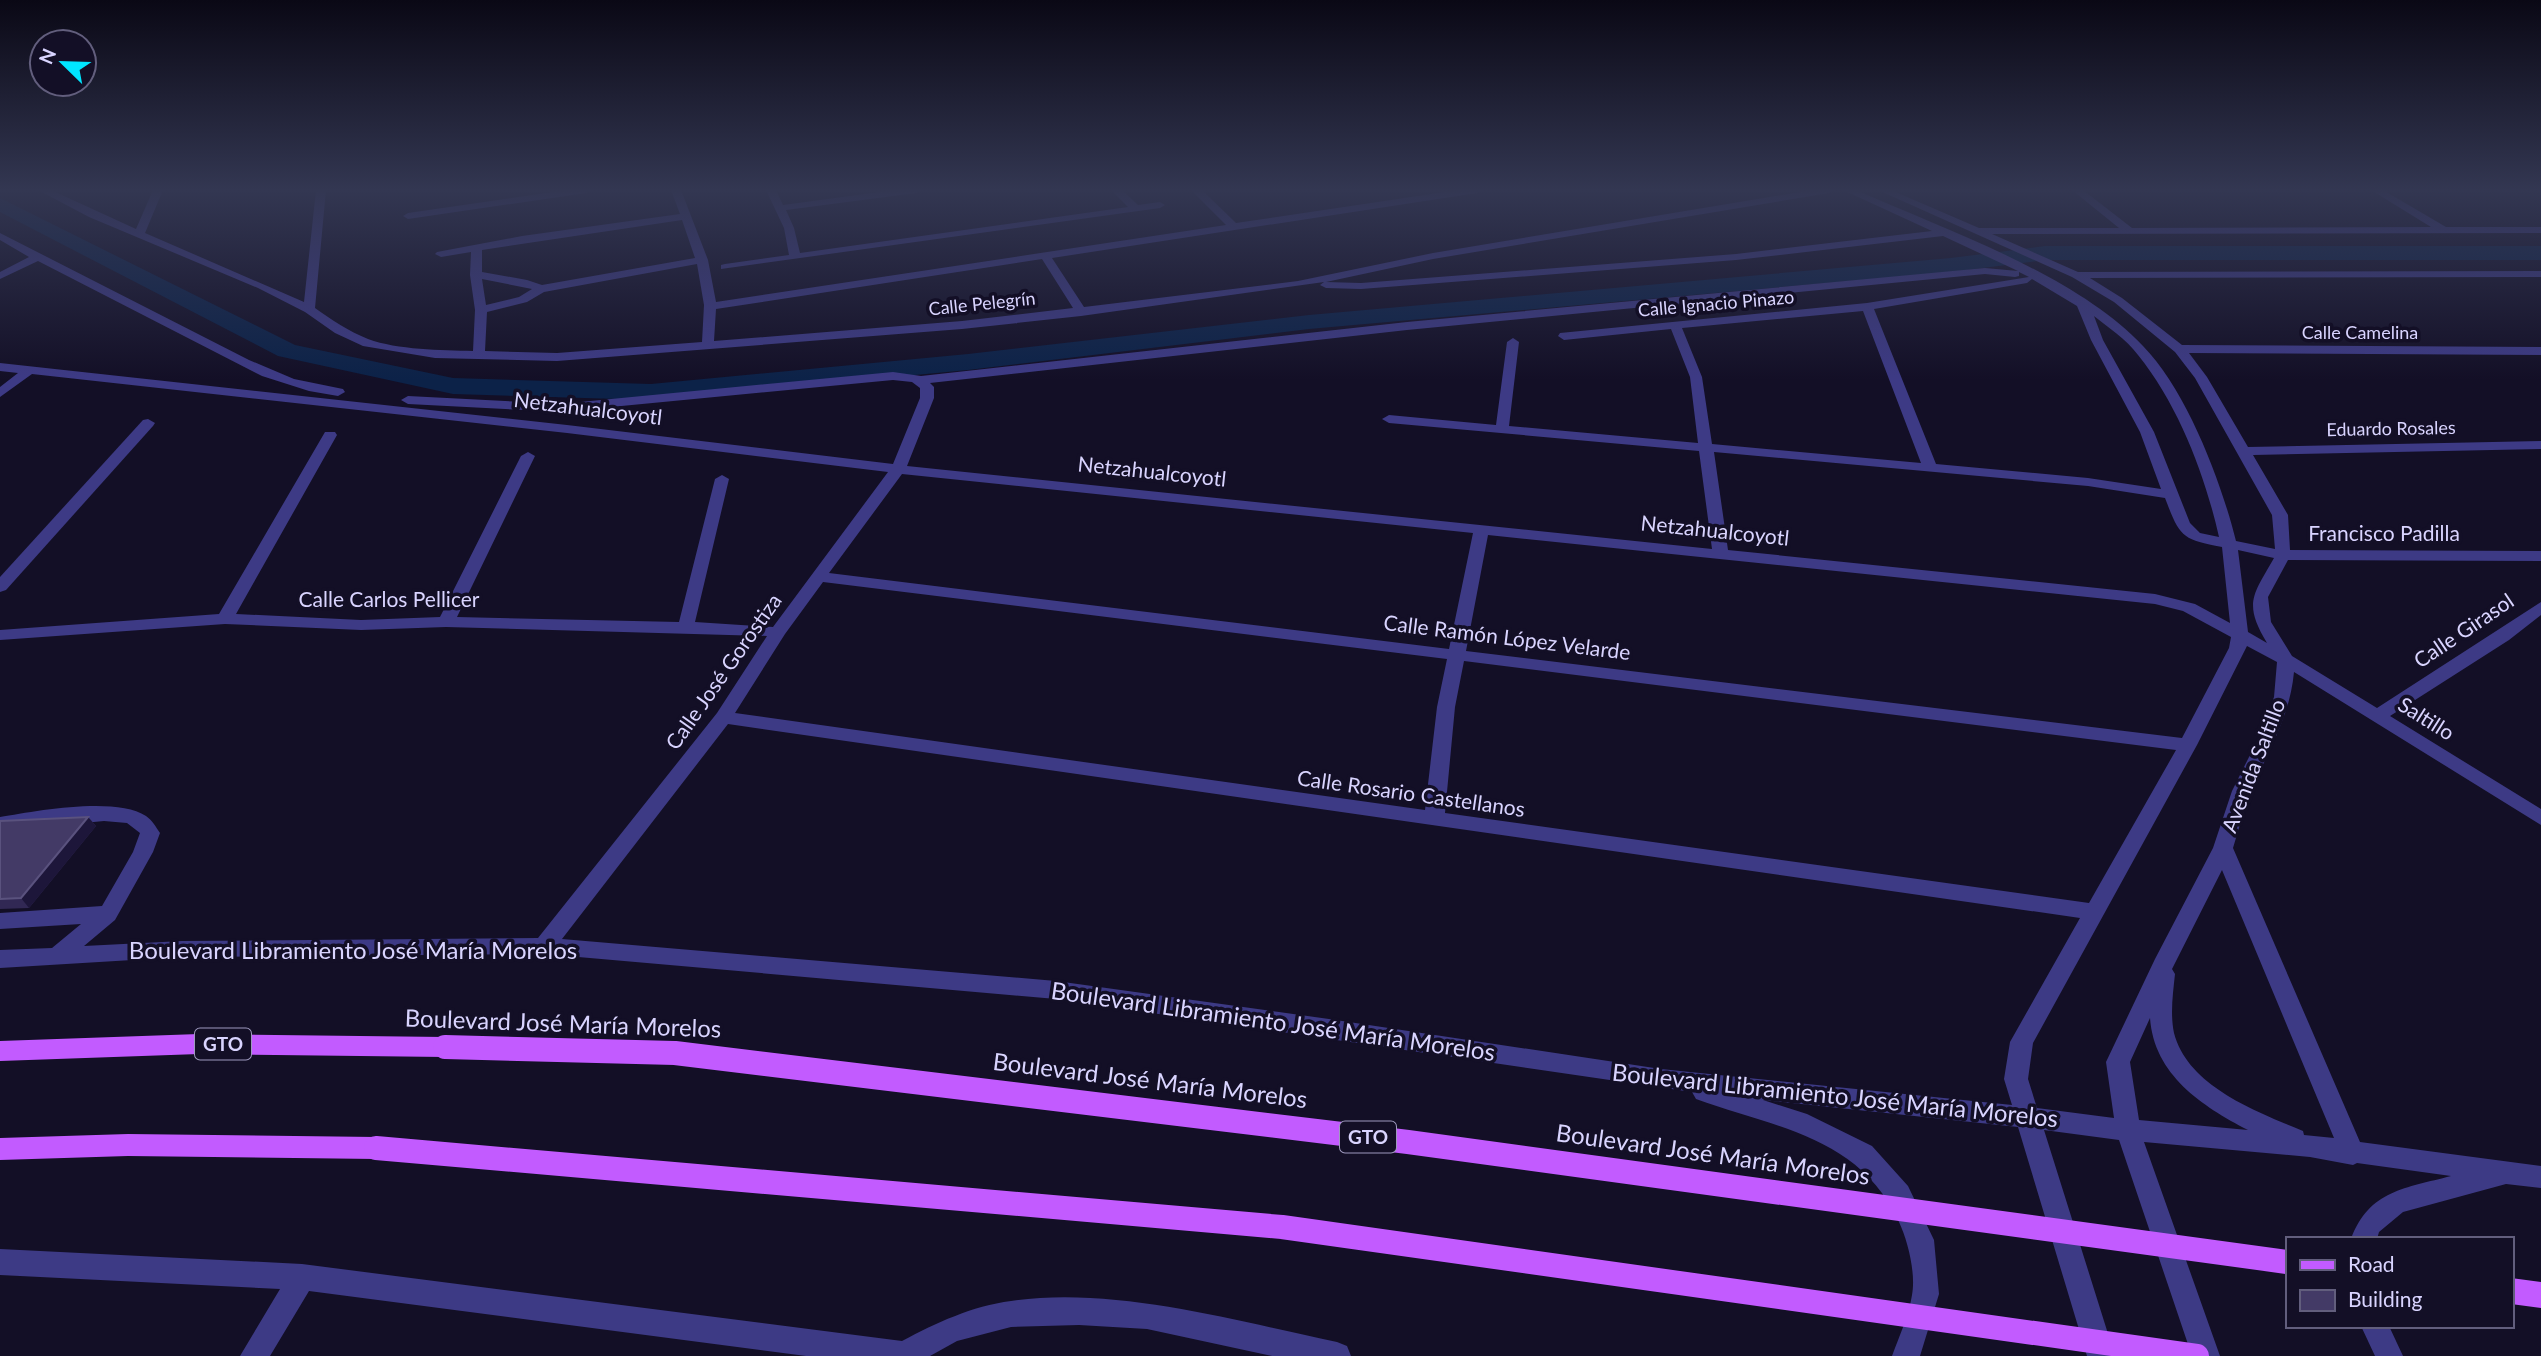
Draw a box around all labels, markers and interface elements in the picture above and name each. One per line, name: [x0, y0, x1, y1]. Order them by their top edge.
north arrow: [28, 28, 98, 98]
text: N: [33, 45, 60, 67]
street label: Calle Ignacio Pinazo: [1637, 285, 1795, 321]
street label: Calle Pelegrín: [927, 286, 1036, 320]
street label: Calle Camelina: [2302, 321, 2418, 343]
street label: Netzahualcoyotl: [513, 386, 664, 429]
street label: Eduardo Rosales: [2326, 416, 2456, 440]
street label: Netzahualcoyotl: [1077, 450, 1228, 491]
street label: Netzahualcoyotl: [1640, 509, 1791, 550]
street label: Francisco Padilla: [2308, 520, 2460, 545]
street label: Calle Carlos Pellicer: [299, 586, 480, 611]
street label: Calle Girasol: [2408, 587, 2518, 672]
street label: Calle José Gorostiza: [660, 588, 786, 754]
street label: Calle Ramón López Velarde: [1382, 609, 1632, 664]
street label: Saltillo: [2394, 691, 2460, 745]
street label: Avenida Saltillo: [2216, 695, 2290, 836]
street label: Calle Rosario Castellanos: [1296, 764, 1527, 821]
street label: Boulevard Libramiento José María Morelos: [129, 935, 577, 964]
street label: Boulevard Libramiento José María Morelos: [1049, 975, 1497, 1066]
street label: Boulevard José María Morelos: [404, 1002, 722, 1043]
road number: GTO: [195, 1028, 251, 1060]
street label: Boulevard José María Morelos: [991, 1046, 1309, 1113]
street label: Boulevard Libramiento José María Morelos: [1611, 1057, 2060, 1132]
street label: Boulevard José María Morelos: [1554, 1117, 1872, 1190]
road number: GTO: [1340, 1121, 1396, 1152]
legend: [2286, 1237, 2513, 1328]
text: Road: [2348, 1251, 2395, 1276]
text: Building: [2348, 1286, 2423, 1311]

